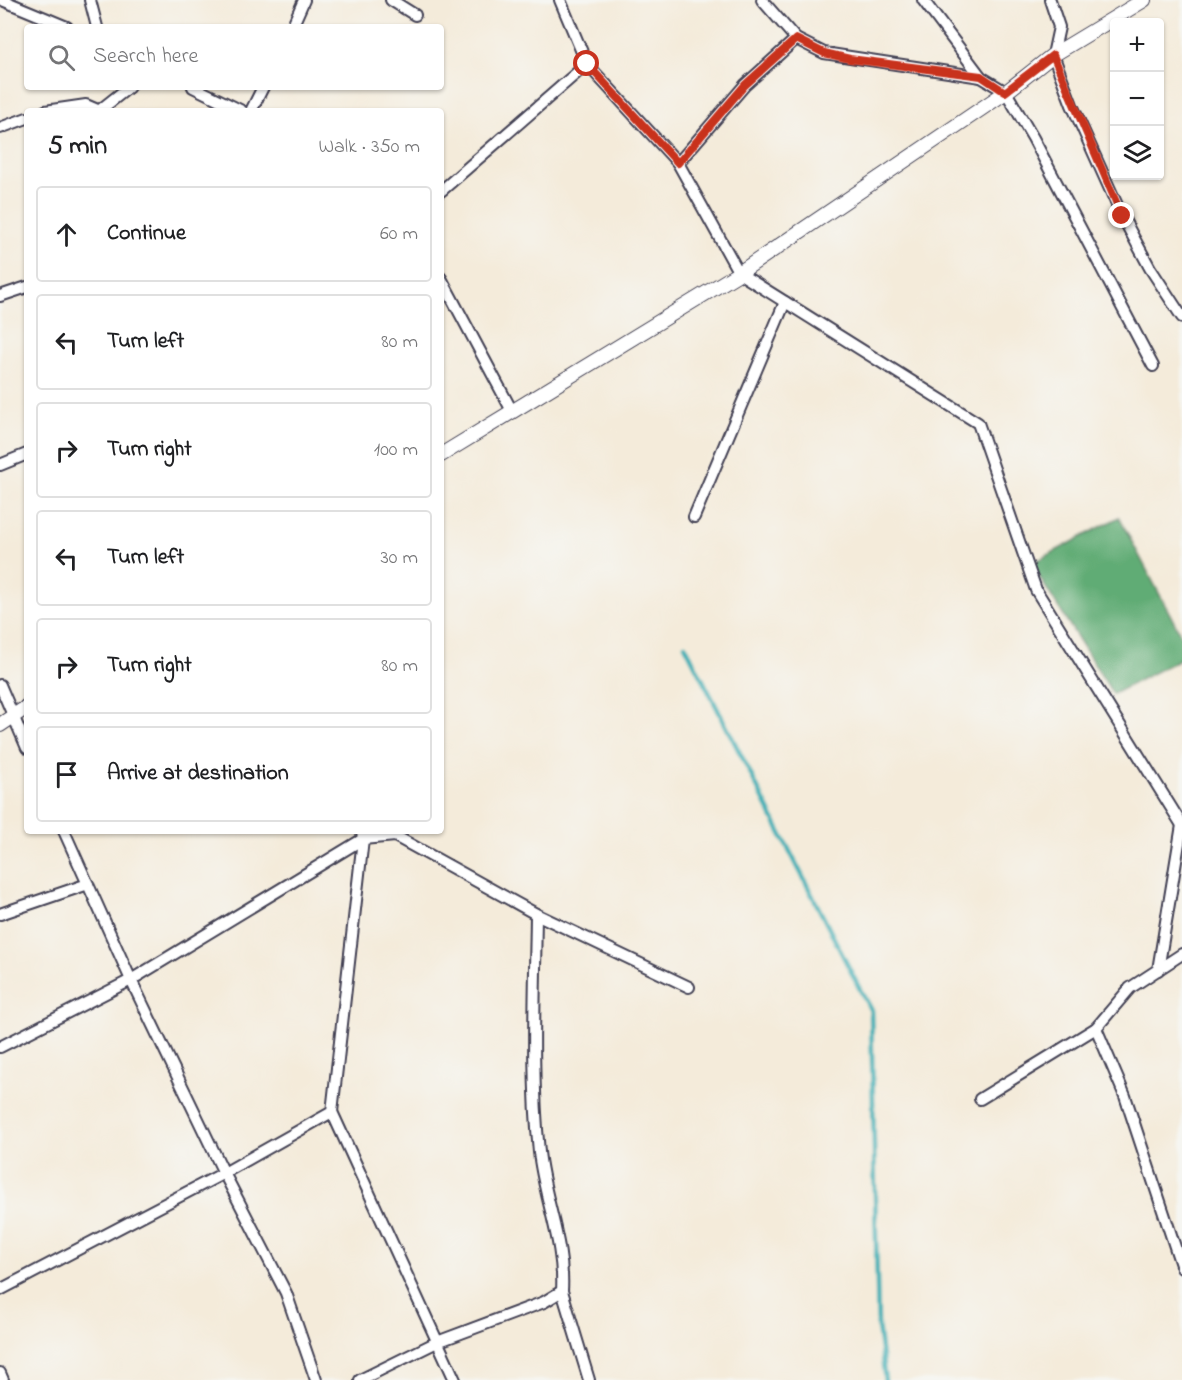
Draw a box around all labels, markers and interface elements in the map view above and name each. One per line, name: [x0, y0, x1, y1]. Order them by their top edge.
map controls: [1110, 18, 1164, 180]
button: +: [1110, 18, 1164, 72]
search box: [24, 24, 444, 90]
icon: search: [45, 41, 78, 74]
text: Search here: [93, 41, 198, 73]
route start: [573, 50, 599, 76]
button: −: [1110, 72, 1164, 126]
button: layers: [1110, 126, 1164, 180]
text: 5 min: [48, 128, 107, 166]
text: Walk · 350 m: [318, 133, 420, 162]
route end: [1108, 202, 1134, 228]
icon: ahead: [50, 218, 83, 251]
text: Continue: [107, 218, 186, 250]
text: 60 m: [380, 220, 418, 249]
icon: left: [50, 326, 83, 359]
text: Turn left: [107, 326, 184, 358]
text: 80 m: [381, 328, 418, 357]
icon: right: [50, 434, 83, 467]
text: Turn right: [107, 434, 192, 466]
text: 100 m: [374, 436, 418, 465]
icon: left: [50, 542, 83, 575]
text: Turn left: [107, 542, 184, 574]
text: 30 m: [381, 544, 418, 573]
icon: right: [50, 650, 83, 683]
text: Turn right: [107, 650, 192, 682]
text: 80 m: [381, 652, 418, 681]
icon: arrive: [50, 758, 83, 791]
text: Arrive at destination: [107, 758, 289, 790]

